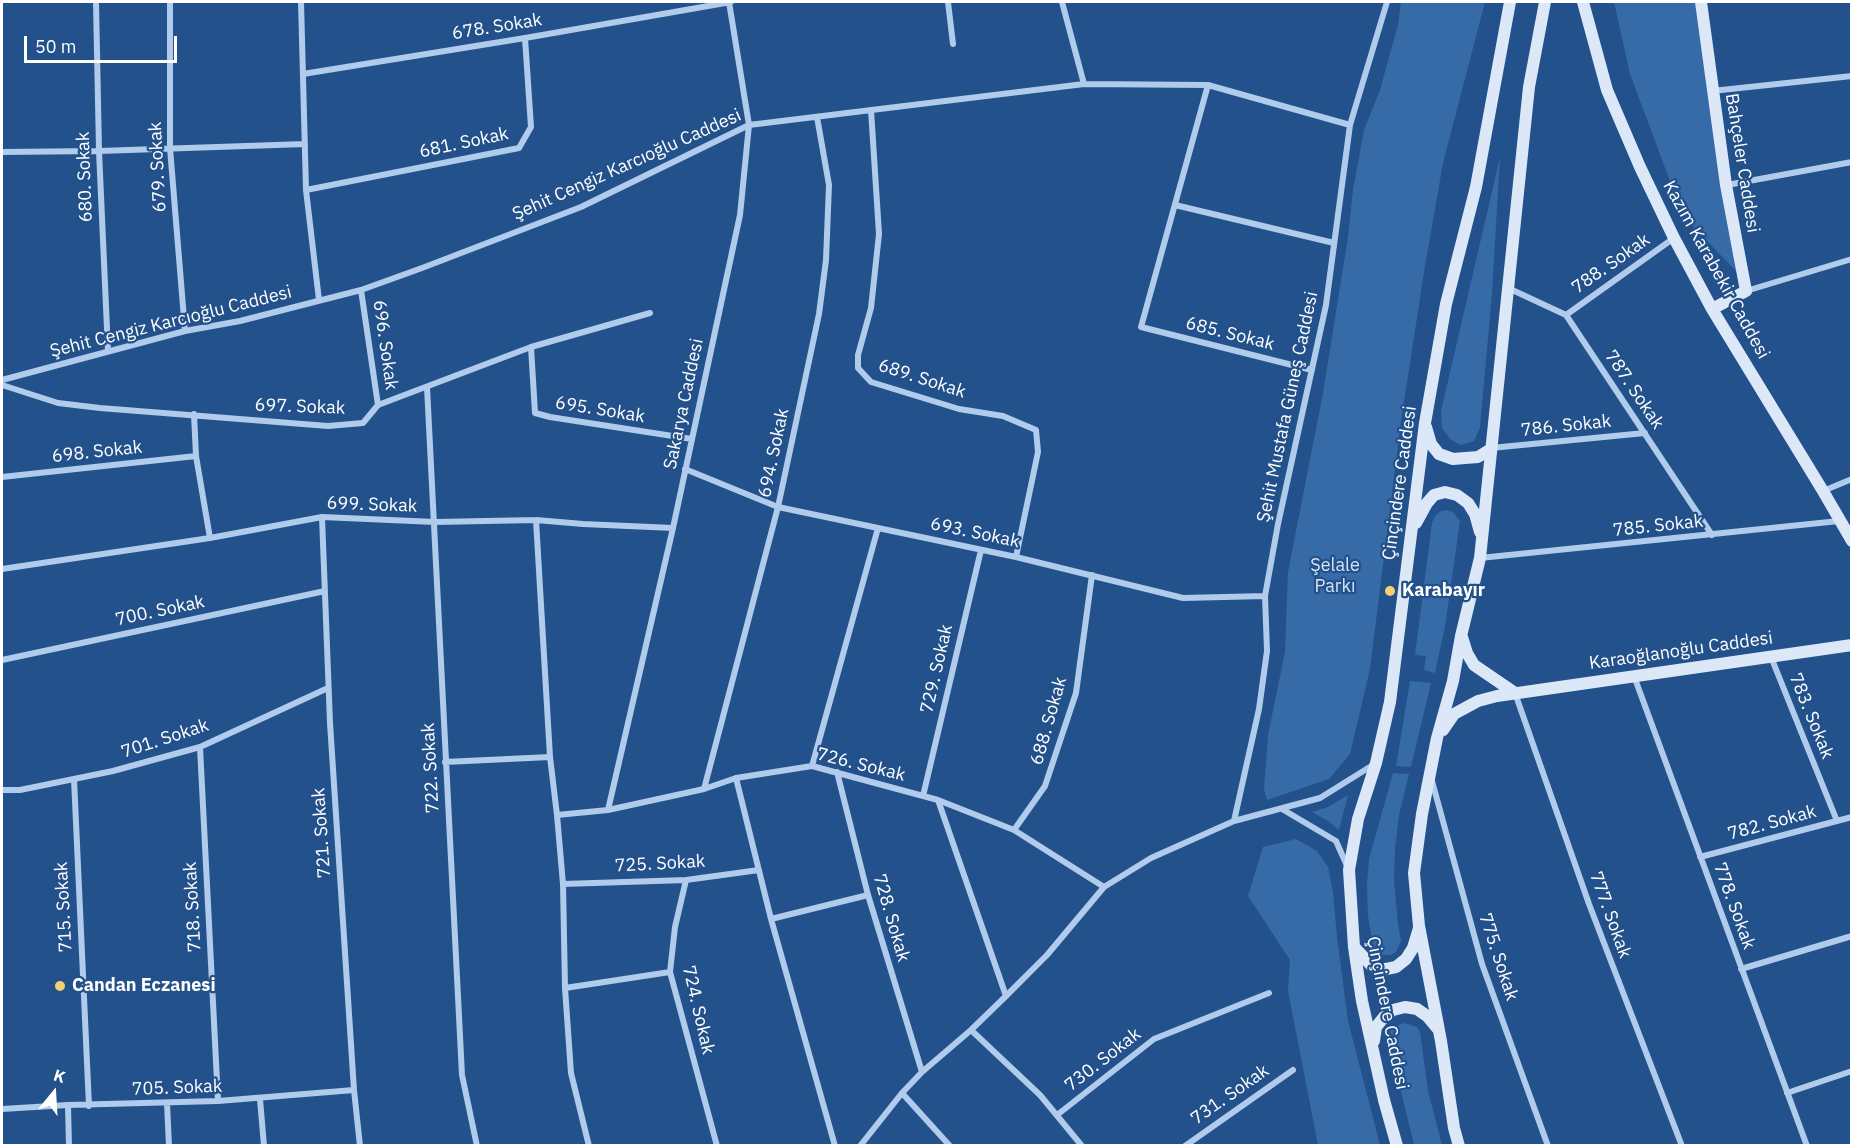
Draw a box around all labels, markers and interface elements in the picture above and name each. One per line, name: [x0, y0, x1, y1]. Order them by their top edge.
street label: 678. Sokak: [451, 9, 543, 45]
scale bar: [27, 24, 180, 62]
text: 50 m: [35, 35, 77, 58]
street label: Bahçeler Caddesi: [1720, 92, 1764, 234]
street label: Şehit Cengiz Karcıoğlu Caddesi: [509, 105, 745, 225]
street label: 679. Sokak: [145, 121, 171, 213]
street label: 681. Sokak: [417, 123, 511, 163]
street label: 680. Sokak: [73, 131, 97, 223]
street label: Kazım Karabekir Caddesi: [1658, 177, 1774, 363]
street label: 788. Sokak: [1568, 229, 1654, 299]
street label: Şehit Cengiz Karcıoğlu Caddesi: [48, 282, 294, 362]
street label: Şehit Mustafa Güneş Caddesi: [1253, 290, 1323, 524]
street label: 696. Sokak: [368, 299, 402, 391]
street label: 685. Sokak: [1183, 313, 1277, 355]
street label: Sakarya Caddesi: [660, 337, 708, 471]
street label: 787. Sokak: [1600, 346, 1668, 434]
street label: 689. Sokak: [876, 355, 968, 403]
street label: 695. Sokak: [554, 392, 646, 428]
street label: 697. Sokak: [254, 395, 346, 419]
street label: Çinçindere Caddesi: [1378, 405, 1422, 561]
street label: 694. Sokak: [754, 406, 794, 500]
street label: 786. Sokak: [1520, 411, 1612, 441]
street label: 698. Sokak: [51, 437, 143, 467]
street label: 699. Sokak: [326, 493, 418, 517]
street label: 785. Sokak: [1612, 511, 1704, 541]
street label: 693. Sokak: [928, 513, 1022, 553]
park label: Şelale Parkı: [1310, 555, 1360, 598]
place label: Karabayır: [1402, 580, 1485, 602]
marker: Karabayır: [1383, 584, 1397, 598]
street label: 700. Sokak: [113, 591, 207, 631]
street label: 729. Sokak: [916, 622, 958, 716]
street label: Karaoğlanoğlu Caddesi: [1588, 627, 1774, 675]
street label: 783. Sokak: [1784, 670, 1838, 762]
street label: 688. Sokak: [1026, 674, 1072, 768]
street label: 701. Sokak: [119, 715, 211, 763]
street label: 722. Sokak: [418, 722, 444, 814]
street label: 726. Sokak: [814, 744, 908, 786]
street label: 721. Sokak: [308, 787, 336, 879]
street label: 782. Sokak: [1725, 801, 1819, 845]
street label: 725. Sokak: [614, 851, 706, 877]
street label: 778. Sokak: [1708, 860, 1760, 952]
street label: 715. Sokak: [51, 861, 77, 953]
street label: 718. Sokak: [180, 861, 206, 953]
street label: 777. Sokak: [1584, 869, 1636, 961]
street label: 728. Sokak: [868, 871, 914, 965]
street label: 775. Sokak: [1474, 911, 1522, 1003]
street label: Çinçindere Caddesi: [1362, 935, 1412, 1091]
street label: 724. Sokak: [677, 963, 719, 1057]
place label: Candan Eczanesi: [72, 975, 216, 997]
marker: Candan Eczanesi: [53, 979, 67, 993]
street label: 730. Sokak: [1061, 1024, 1145, 1096]
street label: 731. Sokak: [1187, 1060, 1273, 1130]
north arrow: [24, 1063, 84, 1123]
text: K: [51, 1065, 68, 1087]
street label: 705. Sokak: [131, 1076, 223, 1100]

